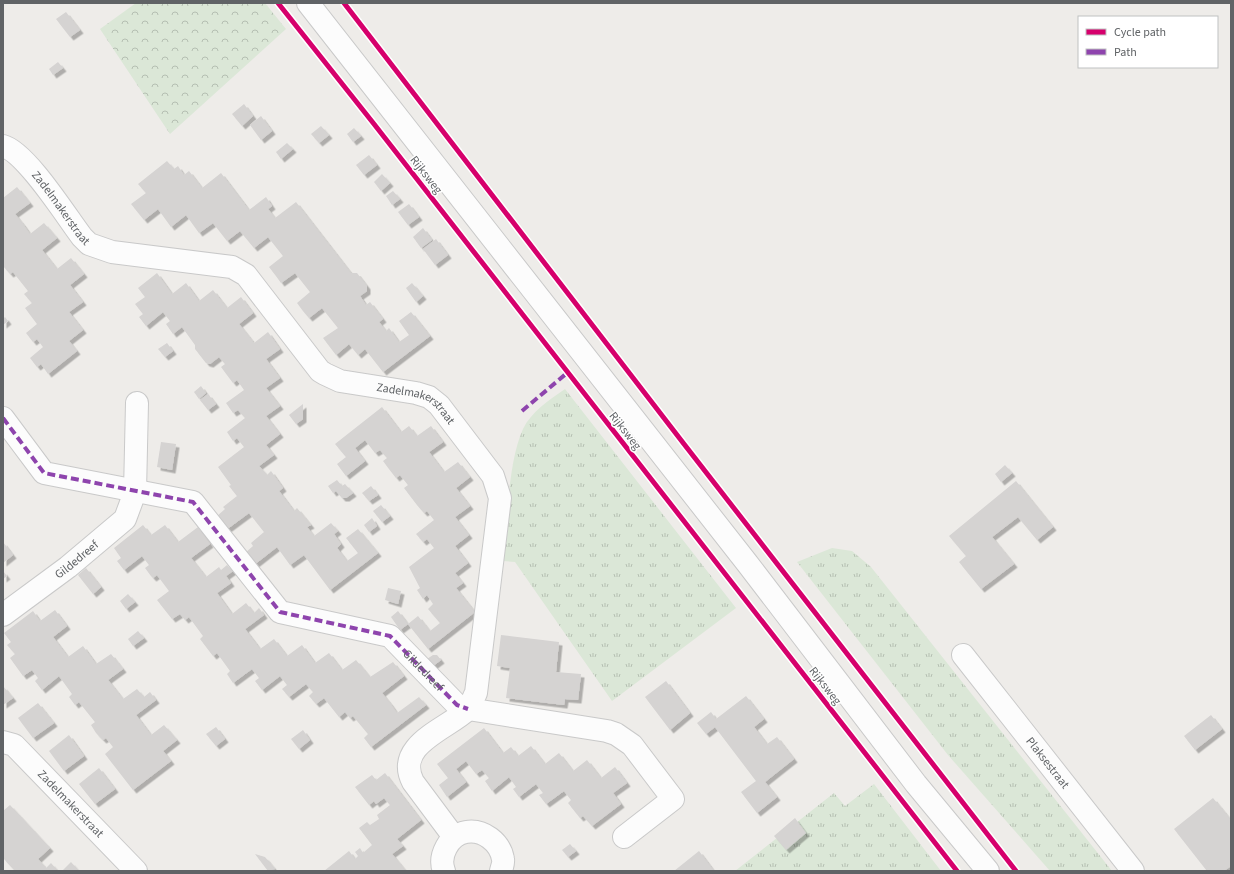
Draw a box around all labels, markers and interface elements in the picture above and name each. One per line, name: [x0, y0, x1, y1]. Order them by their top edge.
legend: [1078, 16, 1218, 68]
text: Cycle path: [1114, 24, 1166, 41]
text: Path: [1114, 44, 1137, 61]
street label: Rijksweg: [406, 152, 446, 198]
street label: Zadelmakerstraat: [28, 167, 94, 249]
street label: Zadelmakerstraat: [375, 378, 459, 428]
street label: Rijksweg: [605, 408, 645, 454]
street label: Gildedreef: [51, 536, 102, 583]
street label: Gildedreef: [399, 646, 448, 695]
street label: Rijksweg: [805, 663, 845, 709]
street label: Plaksestraat: [1022, 733, 1073, 792]
street label: Zadelmakerstraat: [34, 766, 108, 841]

